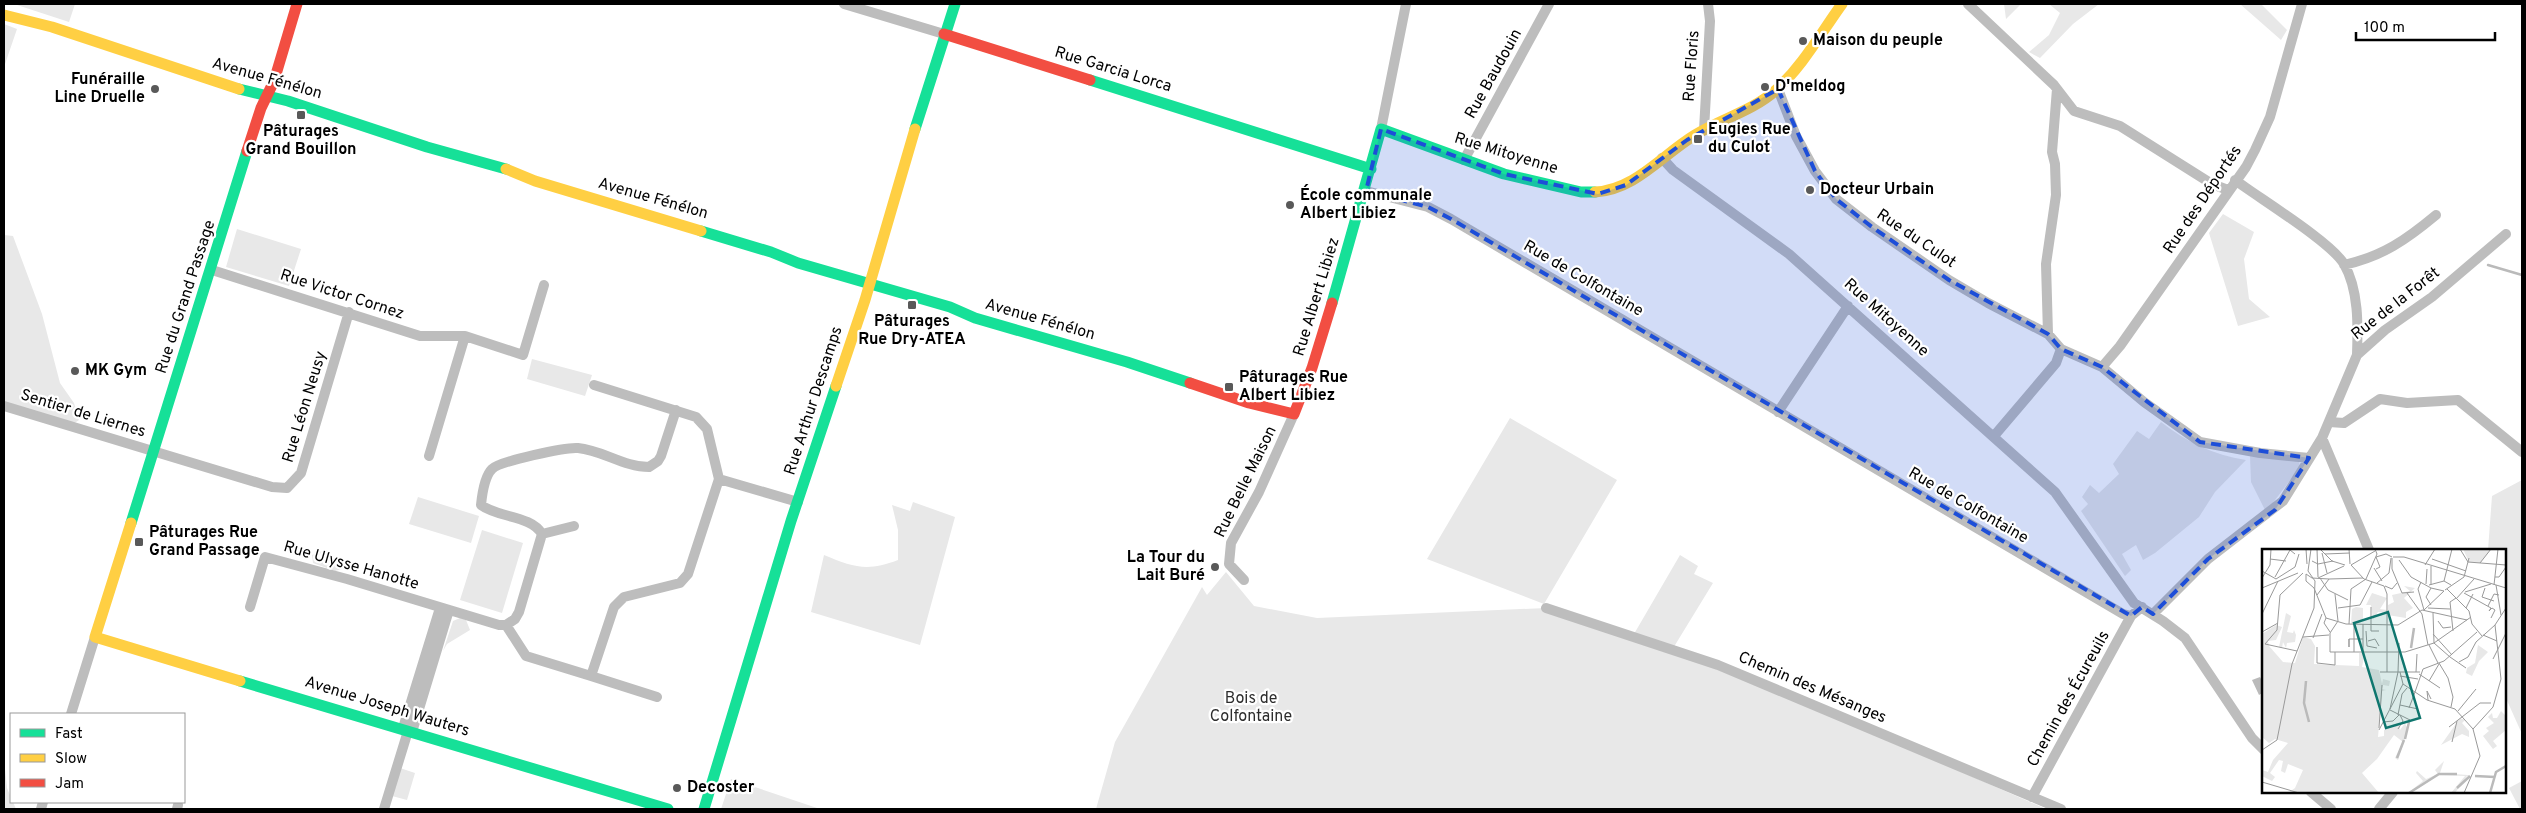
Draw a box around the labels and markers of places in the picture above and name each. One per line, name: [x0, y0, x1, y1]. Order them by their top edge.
place label: Maison du peuple: [1813, 31, 1943, 51]
marker: Maison du peuple: [1797, 35, 1809, 47]
place label: Funéraille Line Druelle: [54, 70, 145, 108]
place label: D'meldog: [1775, 77, 1846, 97]
marker: D'meldog: [1759, 81, 1771, 93]
marker: Funéraille Line Druelle: [149, 83, 161, 95]
marker: Pâturages Grand Bouillon: [295, 109, 307, 121]
place label: Eugies Rue du Culot: [1708, 120, 1791, 158]
place label: Pâturages Grand Bouillon: [245, 122, 357, 160]
marker: Eugies Rue du Culot: [1692, 133, 1704, 145]
place label: Docteur Urbain: [1820, 180, 1934, 200]
place label: École communale Albert Libiez: [1300, 184, 1432, 224]
marker: Docteur Urbain: [1804, 184, 1816, 196]
marker: École communale Albert Libiez: [1284, 199, 1296, 211]
marker: Pâturages Rue Dry-ATEA: [906, 299, 918, 311]
place label: Pâturages Rue Dry-ATEA: [858, 312, 966, 350]
place label: MK Gym: [85, 361, 147, 381]
marker: MK Gym: [69, 365, 81, 377]
place label: Pâturages Rue Albert Libiez: [1239, 368, 1348, 406]
marker: Pâturages Rue Albert Libiez: [1223, 381, 1235, 393]
place label: Pâturages Rue Grand Passage: [149, 523, 260, 561]
marker: Pâturages Rue Grand Passage: [133, 536, 145, 548]
place label: La Tour du Lait Buré: [1127, 548, 1205, 586]
marker: La Tour du Lait Buré: [1209, 561, 1221, 573]
place label: Decoster: [687, 778, 755, 798]
marker: Decoster: [671, 782, 683, 794]

